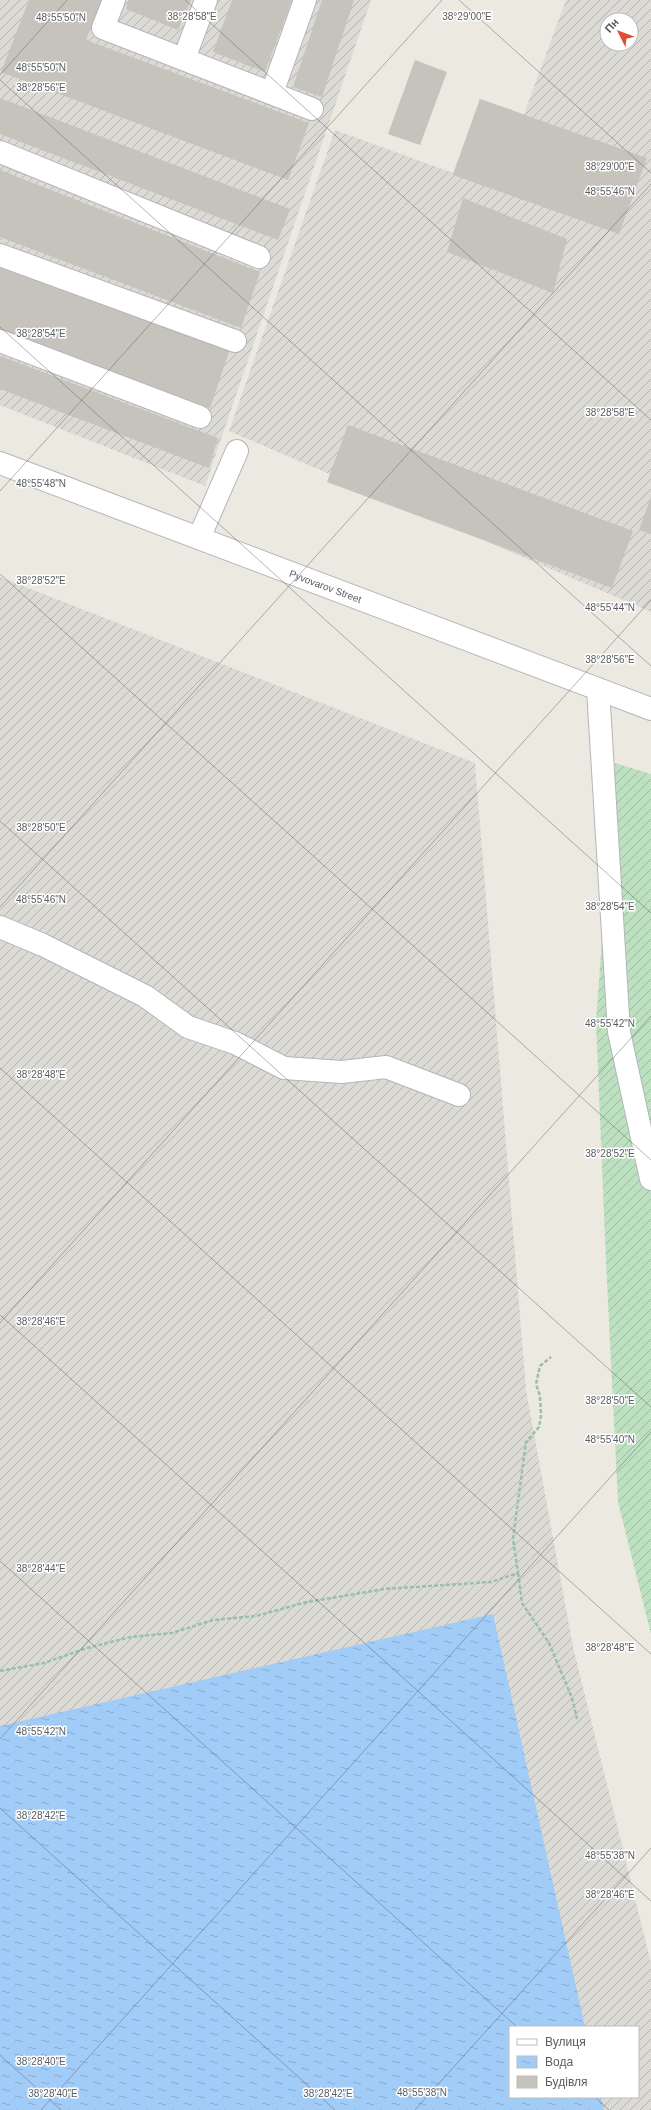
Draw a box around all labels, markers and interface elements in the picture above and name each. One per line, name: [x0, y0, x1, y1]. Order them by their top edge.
text: 38°28'58"E: [167, 11, 217, 22]
text: 38°29'00"E: [442, 11, 492, 22]
text: 48°55'50"N: [36, 12, 86, 23]
north arrow: [599, 12, 639, 52]
text: Пн: [602, 16, 621, 35]
text: 48°55'50"N: [16, 62, 66, 73]
text: 38°28'56"E: [16, 82, 66, 93]
text: 38°29'00"E: [585, 161, 635, 172]
text: 48°55'46"N: [585, 186, 635, 197]
text: 38°28'54"E: [16, 328, 66, 339]
text: 38°28'58"E: [585, 407, 635, 418]
text: 48°55'48"N: [16, 478, 66, 489]
street label: Pyvovarov Street: [288, 567, 363, 605]
text: 38°28'52"E: [16, 575, 66, 586]
text: 48°55'44"N: [585, 602, 635, 613]
text: 38°28'56"E: [585, 654, 635, 665]
text: 38°28'50"E: [16, 822, 66, 833]
text: 48°55'46"N: [16, 894, 66, 905]
text: 38°28'54"E: [585, 901, 635, 912]
text: 48°55'42"N: [585, 1018, 635, 1029]
text: 38°28'48"E: [16, 1069, 66, 1080]
text: 38°28'52"E: [585, 1148, 635, 1159]
text: 38°28'46"E: [16, 1316, 66, 1327]
text: 38°28'50"E: [585, 1395, 635, 1406]
text: 48°55'40"N: [585, 1434, 635, 1445]
text: 38°28'44"E: [16, 1563, 66, 1574]
text: 38°28'48"E: [585, 1642, 635, 1653]
text: 48°55'42"N: [16, 1726, 66, 1737]
text: 38°28'42"E: [16, 1810, 66, 1821]
text: 48°55'38"N: [585, 1850, 635, 1861]
text: 38°28'46"E: [585, 1889, 635, 1900]
legend: [509, 2026, 639, 2098]
text: Вулиця: [545, 2035, 586, 2049]
text: Вода: [545, 2055, 573, 2069]
text: 38°28'40"E: [16, 2056, 66, 2067]
text: Будівля: [545, 2075, 587, 2089]
text: 48°55'38"N: [397, 2087, 447, 2098]
text: 38°28'40"E: [28, 2088, 78, 2099]
text: 38°28'42"E: [303, 2088, 353, 2099]

